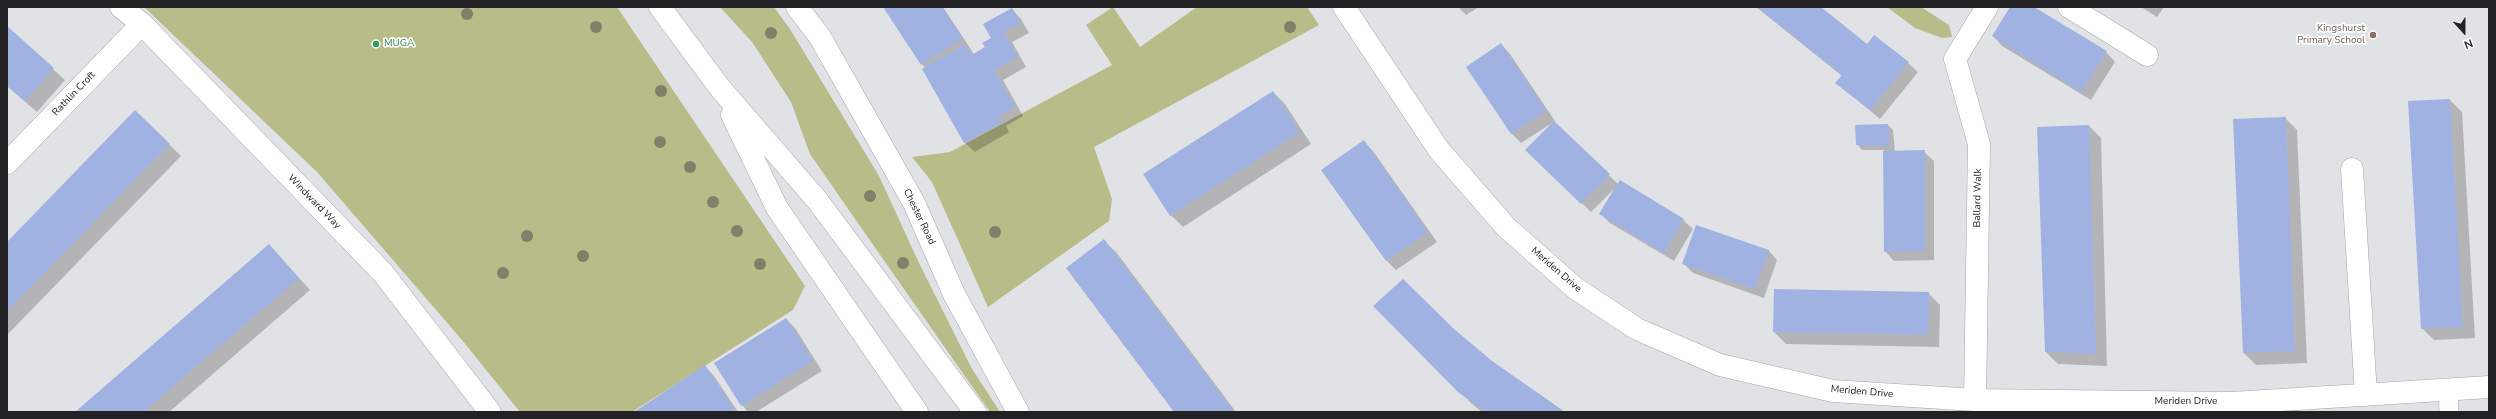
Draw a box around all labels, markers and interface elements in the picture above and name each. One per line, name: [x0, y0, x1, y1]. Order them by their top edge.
north arrow: [2444, 12, 2484, 52]
place label: Kingshurst Primary School: [2297, 23, 2365, 46]
marker: Kingshurst Primary School: [2368, 30, 2378, 40]
text: N: [2462, 35, 2475, 52]
place label: MUGA: [384, 38, 414, 50]
marker: MUGA: [371, 39, 381, 49]
street label: Rathlin Croft: [50, 69, 98, 119]
street label: Ballard Walk: [1971, 168, 1985, 228]
street label: Windward Way: [285, 172, 343, 232]
street label: Chester Road: [900, 187, 938, 247]
street label: Meriden Drive: [1528, 245, 1584, 295]
street label: Meriden Drive: [1830, 383, 1894, 401]
street label: Meriden Drive: [2155, 396, 2217, 408]

